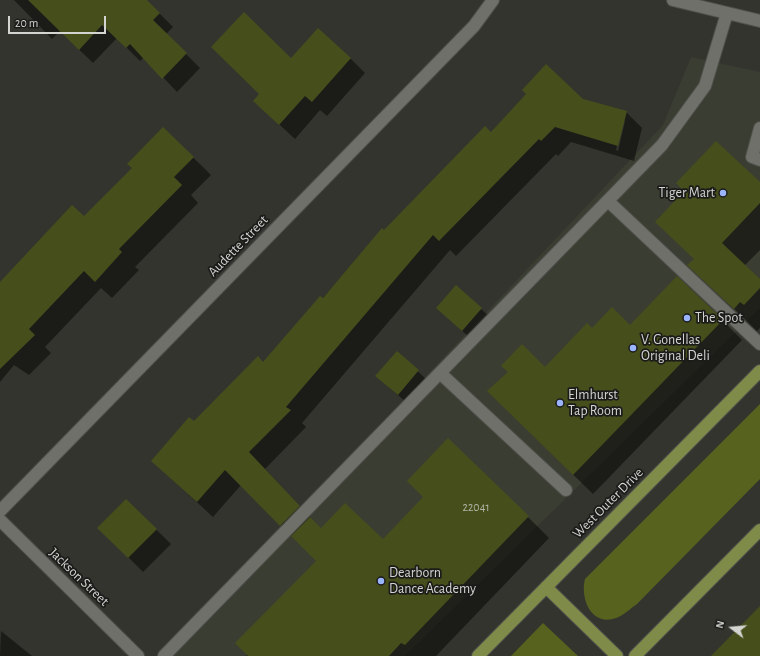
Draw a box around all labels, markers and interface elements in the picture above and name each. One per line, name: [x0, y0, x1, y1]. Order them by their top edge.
scale bar: [10, 8, 108, 34]
text: 20 m: [15, 17, 38, 29]
place label: Tiger Mart: [658, 185, 715, 201]
marker: Tiger Mart: [718, 188, 728, 198]
street label: Audette Street: [204, 212, 272, 280]
place label: The Spot: [695, 310, 743, 326]
marker: The Spot: [682, 313, 692, 323]
place label: V. Gonellas Original Deli: [641, 332, 710, 364]
marker: V. Gonellas Original Deli: [628, 343, 638, 353]
place label: Elmhurst Tap Room: [568, 387, 622, 420]
marker: Elmhurst Tap Room: [555, 398, 565, 408]
street label: West Outer Drive: [569, 464, 647, 542]
house number: 22041: [462, 500, 490, 514]
street label: Jackson Street: [46, 544, 112, 610]
place label: Dearborn Dance Academy: [389, 565, 476, 598]
marker: Dearborn Dance Academy: [376, 576, 386, 586]
north arrow: [712, 608, 752, 648]
text: N: [714, 619, 726, 630]

